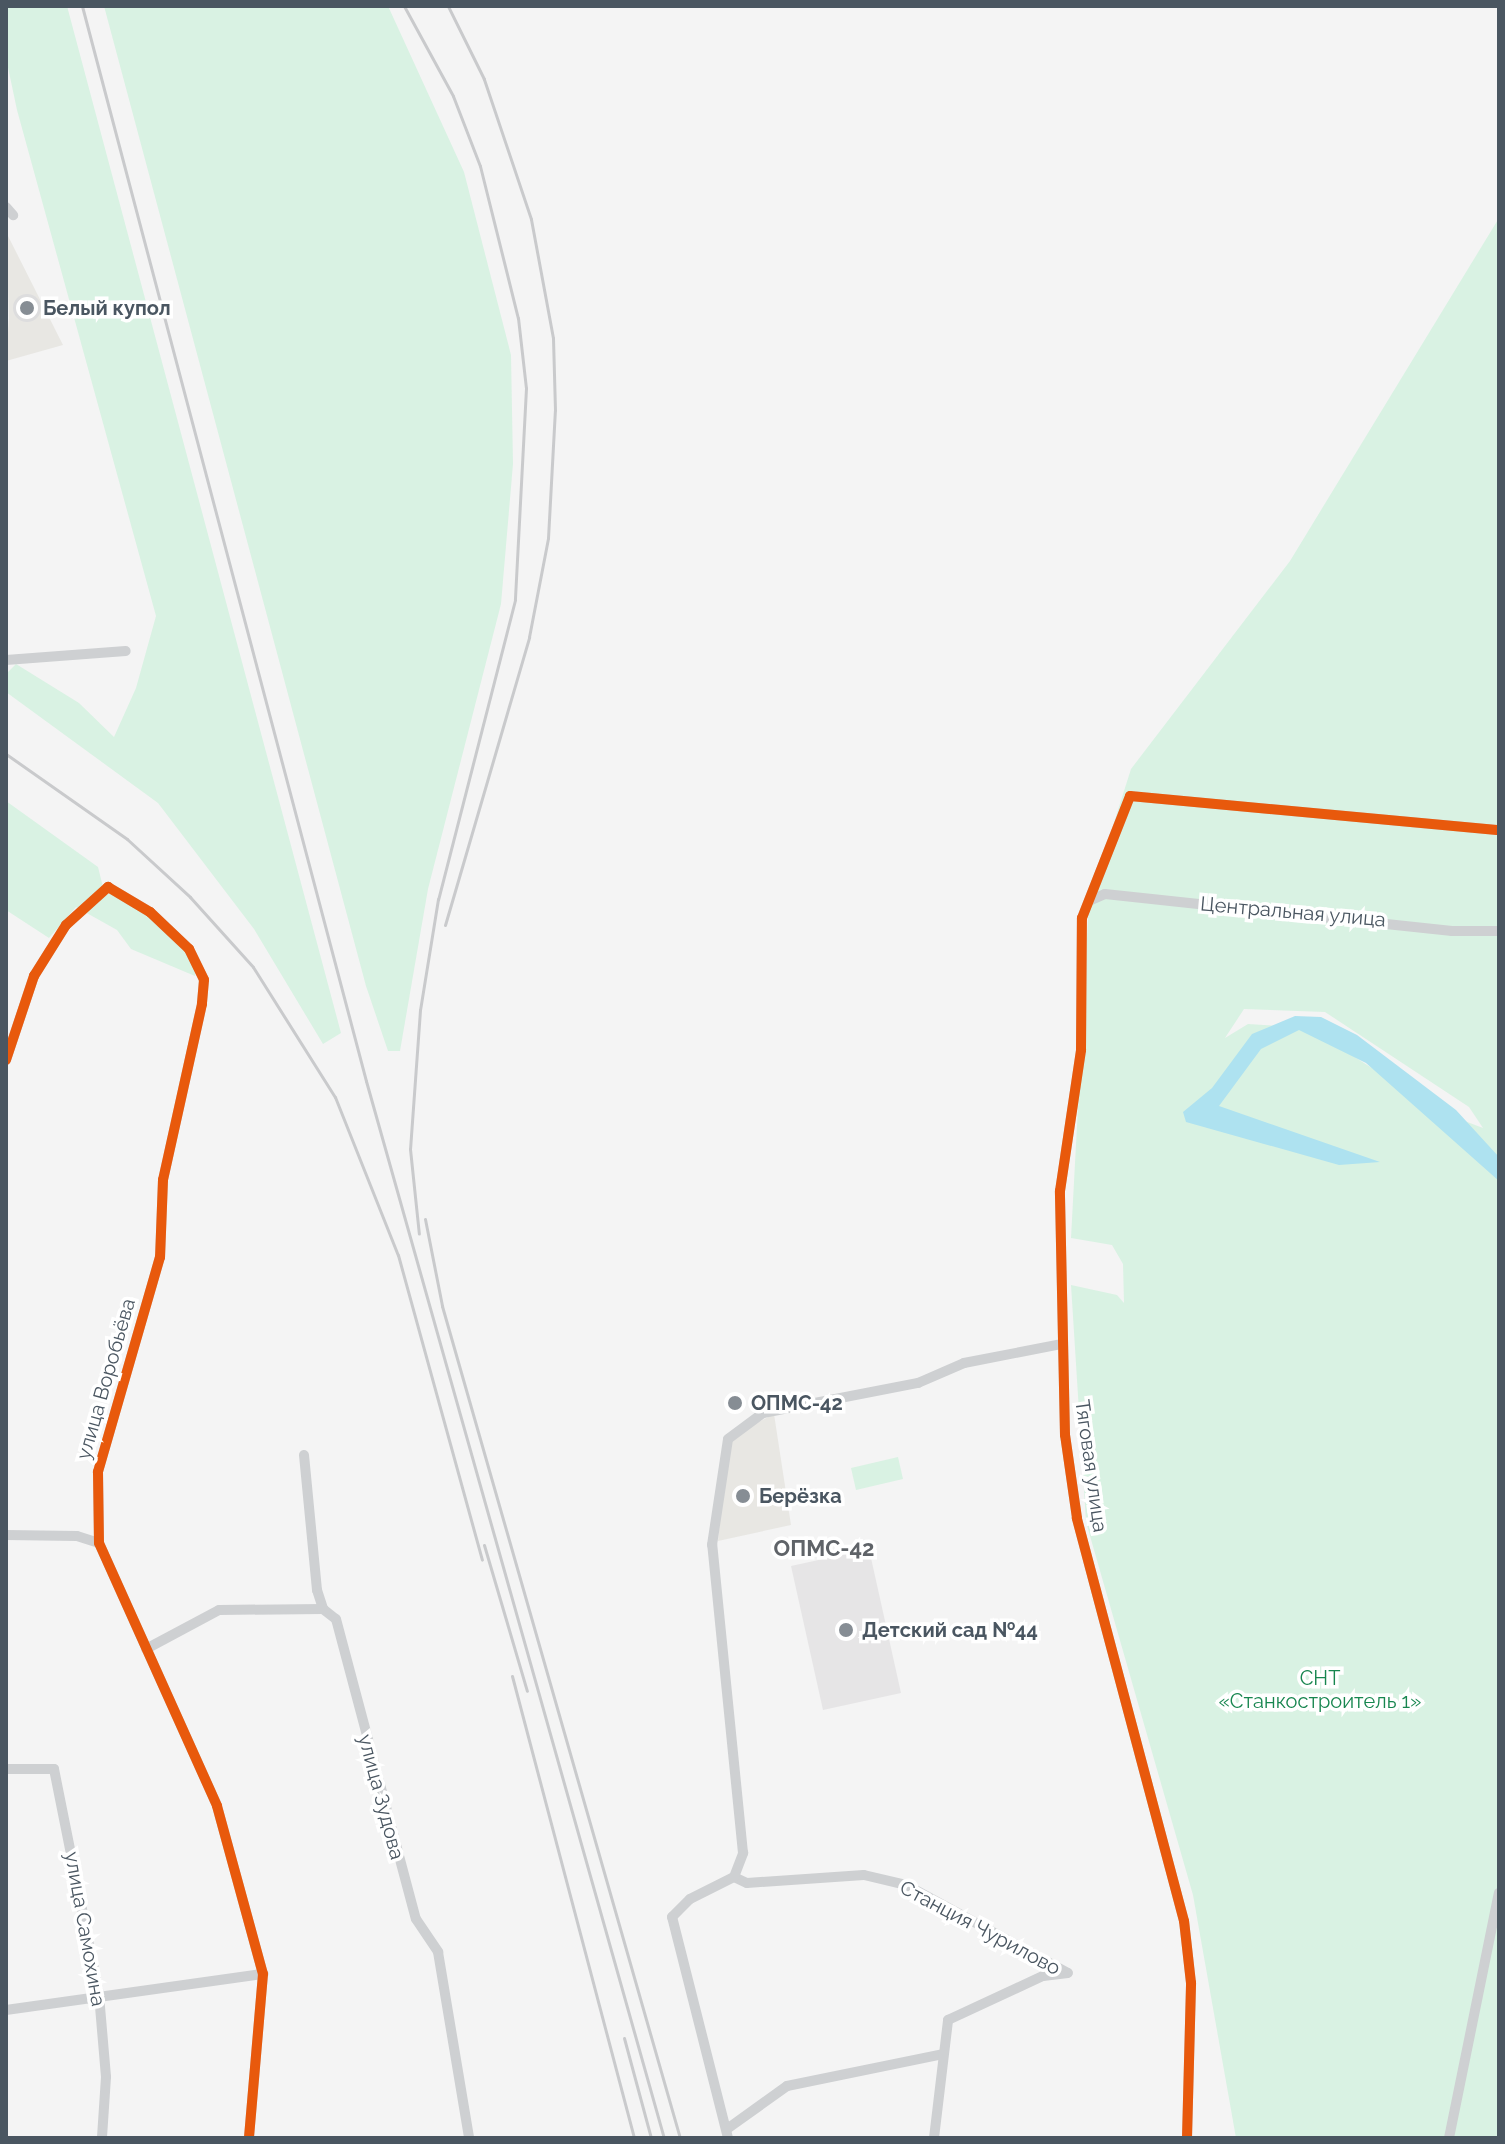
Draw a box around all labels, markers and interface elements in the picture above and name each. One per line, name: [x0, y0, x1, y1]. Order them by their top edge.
place label: Белый купол: [43, 296, 171, 320]
marker: Белый купол: [18, 299, 36, 317]
street label: Центральная улица: [1199, 892, 1387, 932]
street label: улица Воробьёва: [72, 1296, 140, 1462]
place label: ОПМС-42: [751, 1391, 843, 1415]
marker: ОПМС-42: [726, 1394, 744, 1412]
street label: Тяговая улица: [1070, 1398, 1112, 1534]
place label: Берёзка: [759, 1484, 842, 1508]
marker: Берёзка: [734, 1487, 752, 1505]
district label: ОПМС-42: [774, 1536, 874, 1562]
place label: Детский сад №44: [862, 1618, 1038, 1642]
marker: Детский сад №44: [837, 1621, 855, 1639]
park label: СНТ «Станкостроитель 1»: [1218, 1666, 1422, 1713]
street label: улица Зудова: [353, 1732, 409, 1862]
street label: улица Самохина: [60, 1850, 110, 2008]
street label: Станция Чурилово: [896, 1876, 1064, 1980]

